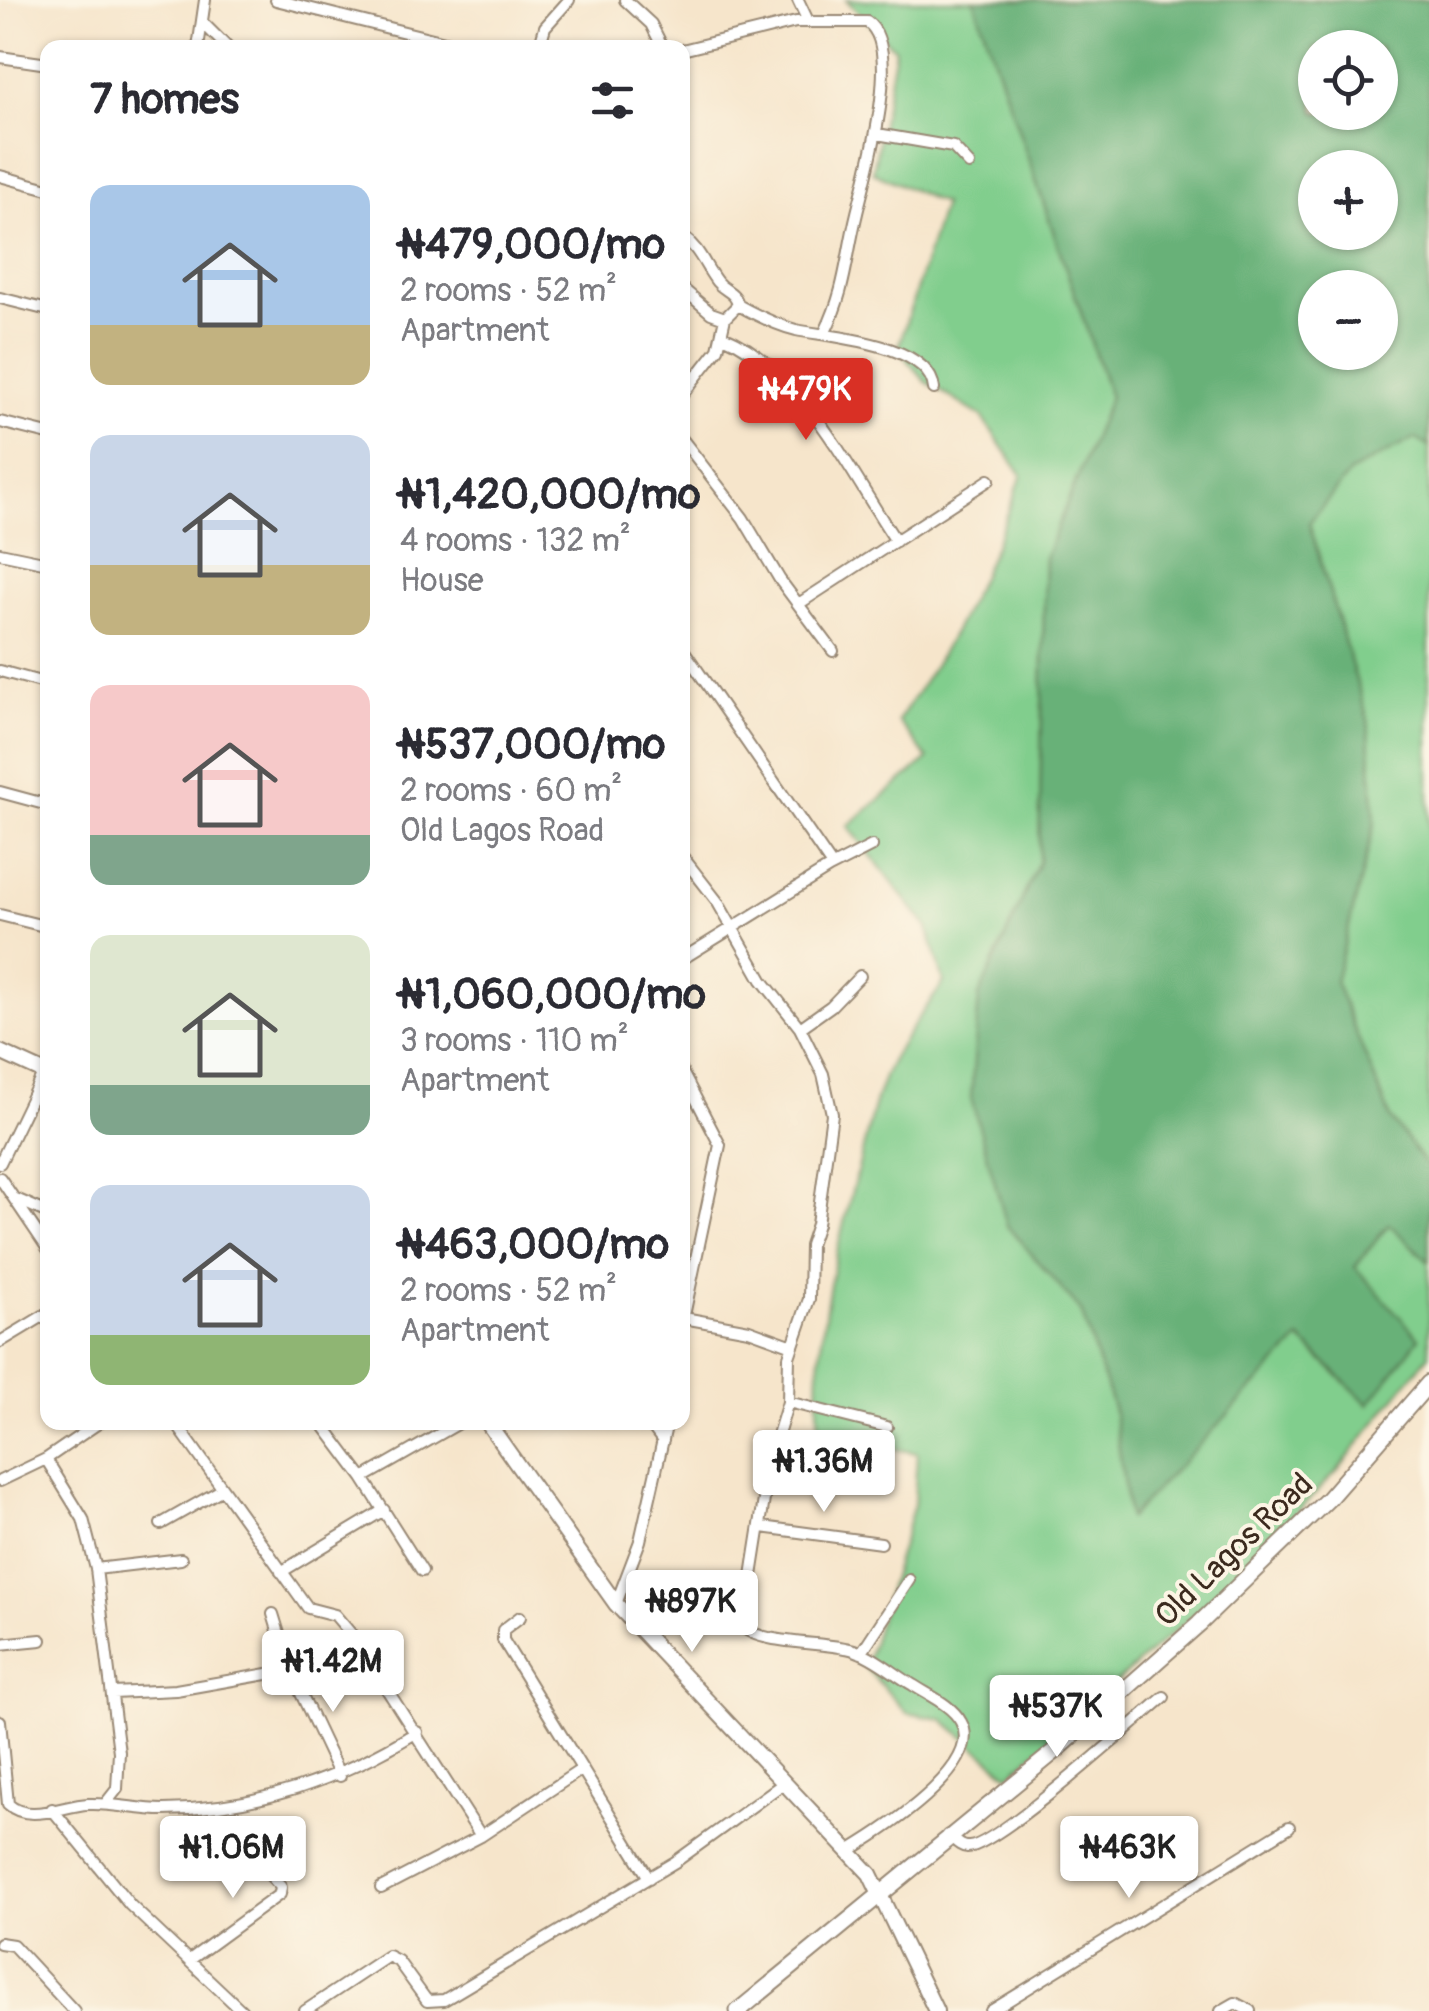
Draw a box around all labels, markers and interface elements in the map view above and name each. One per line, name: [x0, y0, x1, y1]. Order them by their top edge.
map controls: [1298, 30, 1398, 370]
button: locate: [1298, 30, 1398, 130]
icon: filters: [585, 73, 640, 128]
text: 7 homes: [90, 74, 239, 126]
button: +: [1298, 150, 1398, 250]
text: ₦479,000/mo: [400, 219, 665, 271]
icon: home: [170, 225, 290, 345]
button: −: [1298, 270, 1398, 370]
text: 2 rooms · 52 m²: [400, 271, 617, 311]
text: Apartment: [400, 311, 549, 351]
pin: ₦479K: [736, 358, 876, 443]
text: ₦479K: [761, 370, 851, 410]
text: ₦1,420,000/mo: [400, 469, 700, 521]
icon: home: [170, 475, 290, 595]
text: 4 rooms · 132 m²: [400, 521, 631, 561]
text: House: [400, 561, 484, 601]
text: ₦537,000/mo: [400, 719, 665, 771]
icon: home: [170, 725, 290, 845]
text: 2 rooms · 60 m²: [400, 771, 622, 811]
text: Old Lagos Road: [400, 811, 604, 851]
text: ₦1,060,000/mo: [400, 969, 706, 1021]
icon: home: [170, 975, 290, 1095]
text: 3 rooms · 110 m²: [400, 1021, 629, 1061]
text: Apartment: [400, 1061, 549, 1101]
text: ₦463,000/mo: [400, 1219, 669, 1271]
icon: home: [170, 1225, 290, 1345]
text: 2 rooms · 52 m²: [400, 1271, 617, 1311]
text: Apartment: [400, 1311, 549, 1351]
pin: ₦1.36M: [743, 1430, 905, 1515]
text: ₦1.36M: [775, 1442, 873, 1482]
street label: Old Lagos Road: [1147, 1465, 1321, 1635]
pin: ₦897K: [622, 1570, 762, 1655]
text: ₦897K: [648, 1582, 736, 1622]
pin: ₦1.42M: [252, 1630, 414, 1715]
text: ₦1.42M: [284, 1642, 382, 1682]
pin: ₦537K: [987, 1675, 1127, 1760]
text: ₦537K: [1012, 1687, 1102, 1727]
pin: ₦1.06M: [152, 1816, 314, 1901]
pin: ₦463K: [1059, 1816, 1199, 1901]
text: ₦1.06M: [182, 1828, 284, 1868]
text: ₦463K: [1082, 1828, 1176, 1868]

